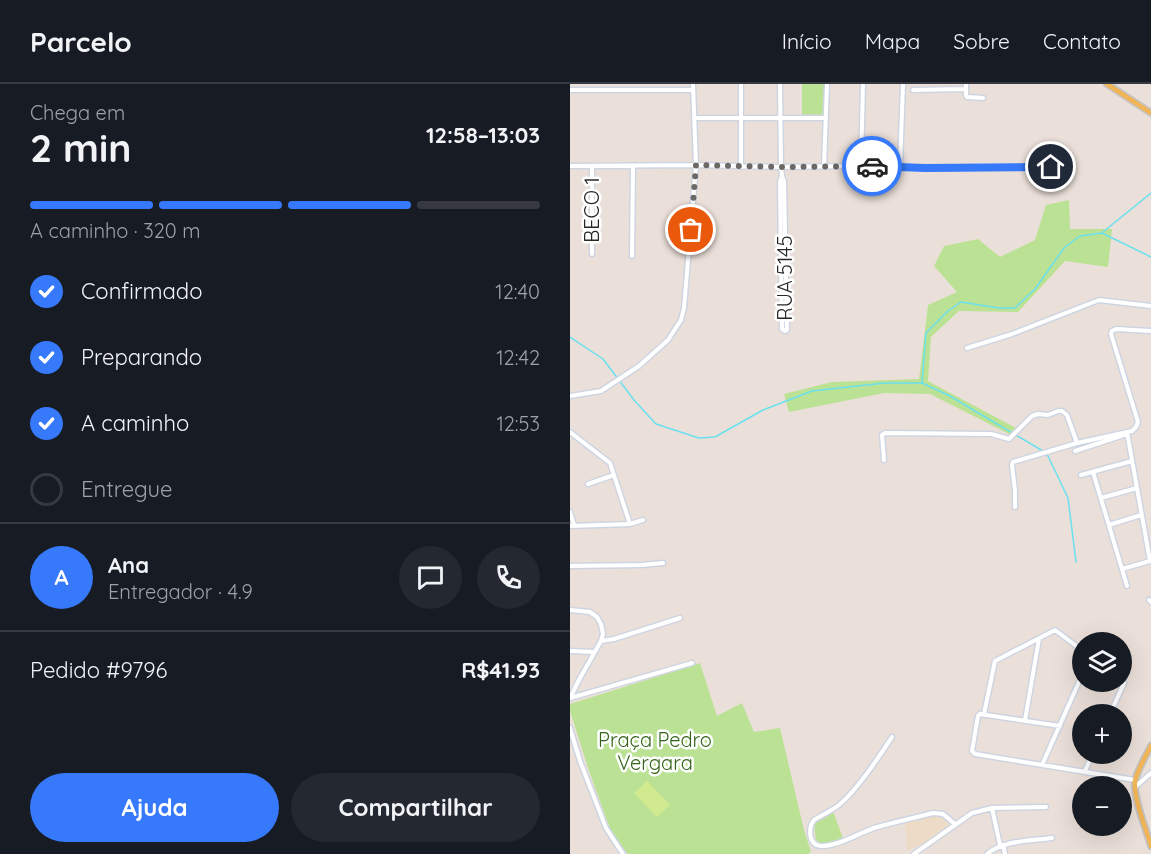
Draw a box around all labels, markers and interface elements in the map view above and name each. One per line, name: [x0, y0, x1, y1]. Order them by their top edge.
text: Parcelo: [30, 24, 132, 59]
text: Início: [782, 28, 832, 54]
text: Mapa: [865, 28, 920, 54]
text: Sobre: [953, 28, 1010, 54]
text: Contato: [1043, 28, 1121, 54]
text: Chega em: [30, 100, 125, 125]
text: 12:58–13:03: [426, 121, 540, 149]
text: 2 min: [30, 123, 132, 172]
courier: [842, 136, 902, 196]
pin: [1025, 141, 1076, 192]
icon: car: [856, 150, 889, 183]
icon: home: [1034, 150, 1067, 183]
street label: BECO 1: [579, 177, 604, 243]
pin: [665, 204, 716, 255]
icon: bag: [674, 213, 707, 246]
text: A caminho · 320 m: [30, 218, 200, 243]
street label: RUA 5145: [772, 235, 797, 321]
icon: check: [30, 275, 63, 308]
text: Confirmado: [81, 277, 202, 305]
text: 12:40: [495, 279, 540, 304]
icon: check: [30, 341, 63, 374]
text: Preparando: [81, 343, 202, 371]
text: 12:42: [496, 345, 540, 370]
icon: check: [30, 407, 63, 440]
text: A caminho: [81, 409, 189, 437]
text: 12:53: [496, 411, 540, 436]
text: Entregue: [81, 475, 172, 503]
button: chat: [399, 546, 462, 609]
button: phone: [477, 546, 540, 609]
text: Ana: [108, 551, 149, 579]
text: A: [54, 563, 69, 591]
text: Entregador · 4.9: [108, 579, 253, 604]
map controls: [1072, 632, 1132, 836]
button: layers: [1072, 632, 1132, 692]
text: Pedido #9796: [30, 656, 167, 684]
text: R$41.93: [461, 656, 540, 684]
button: +: [1072, 704, 1132, 764]
park label: Praça Pedro Vergara: [598, 727, 712, 775]
button: Ajuda: [30, 773, 279, 842]
button: Compartilhar: [291, 773, 540, 842]
button: −: [1072, 776, 1132, 836]

